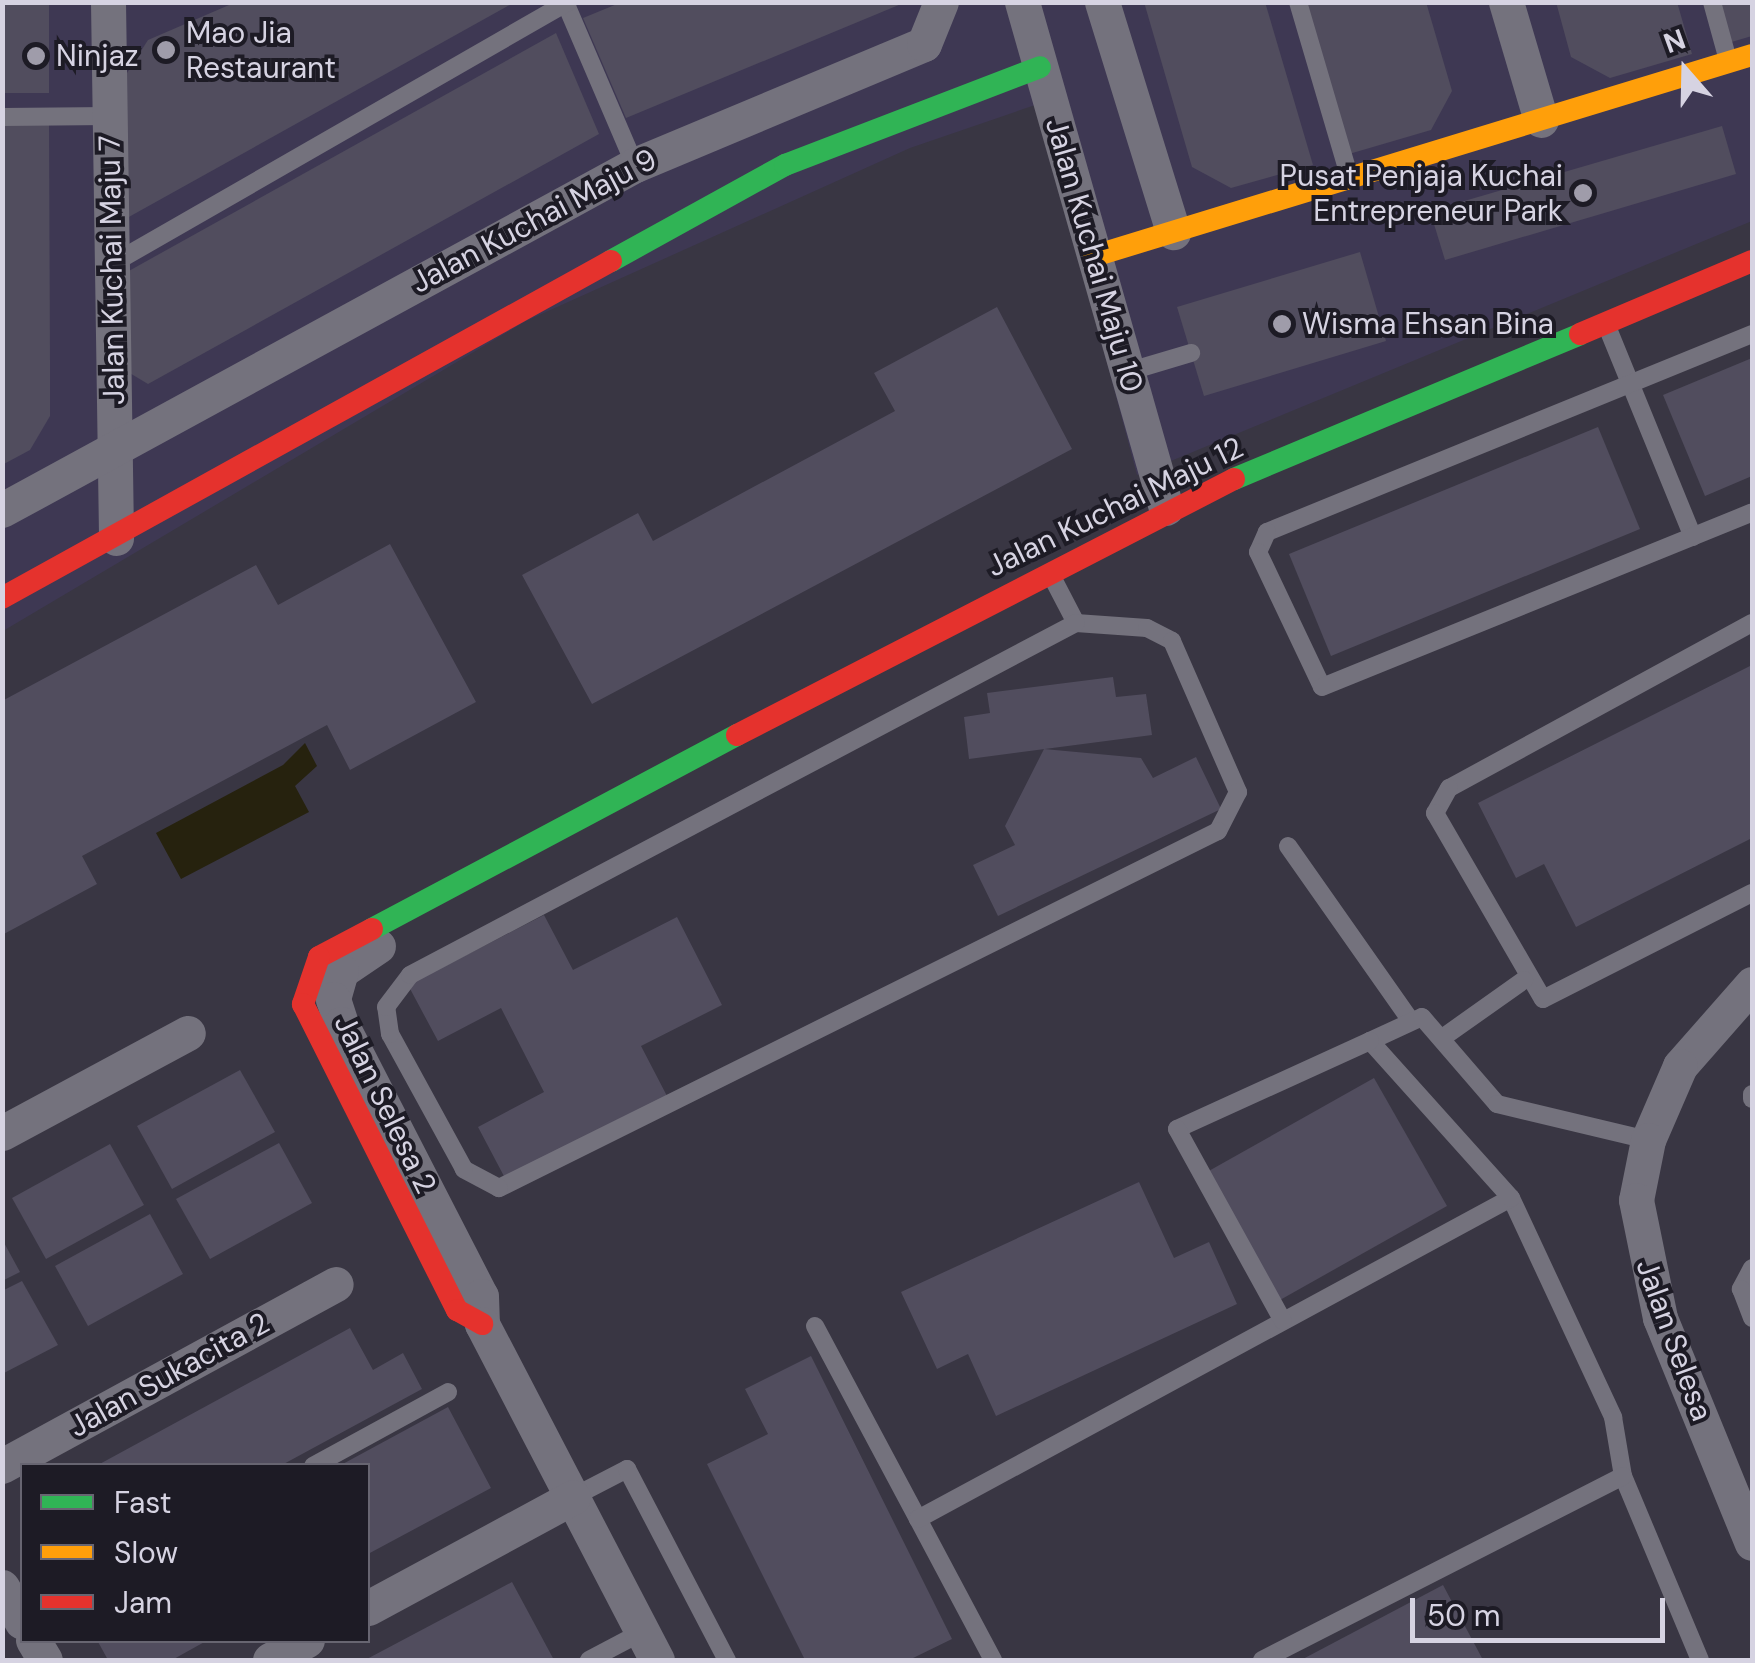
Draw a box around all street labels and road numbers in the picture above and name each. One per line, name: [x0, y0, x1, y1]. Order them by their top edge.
street label: Jalan Kuchai Maju 10: [1038, 114, 1150, 396]
street label: Jalan Kuchai Maju 7: [92, 135, 132, 405]
street label: Jalan Kuchai Maju 9: [405, 141, 663, 301]
street label: Jalan Kuchai Maju 12: [981, 429, 1249, 585]
street label: Jalan Selesa 2: [326, 1009, 444, 1199]
street label: Jalan Selesa: [1628, 1254, 1720, 1426]
street label: Jalan Sukacita 2: [63, 1305, 275, 1445]

